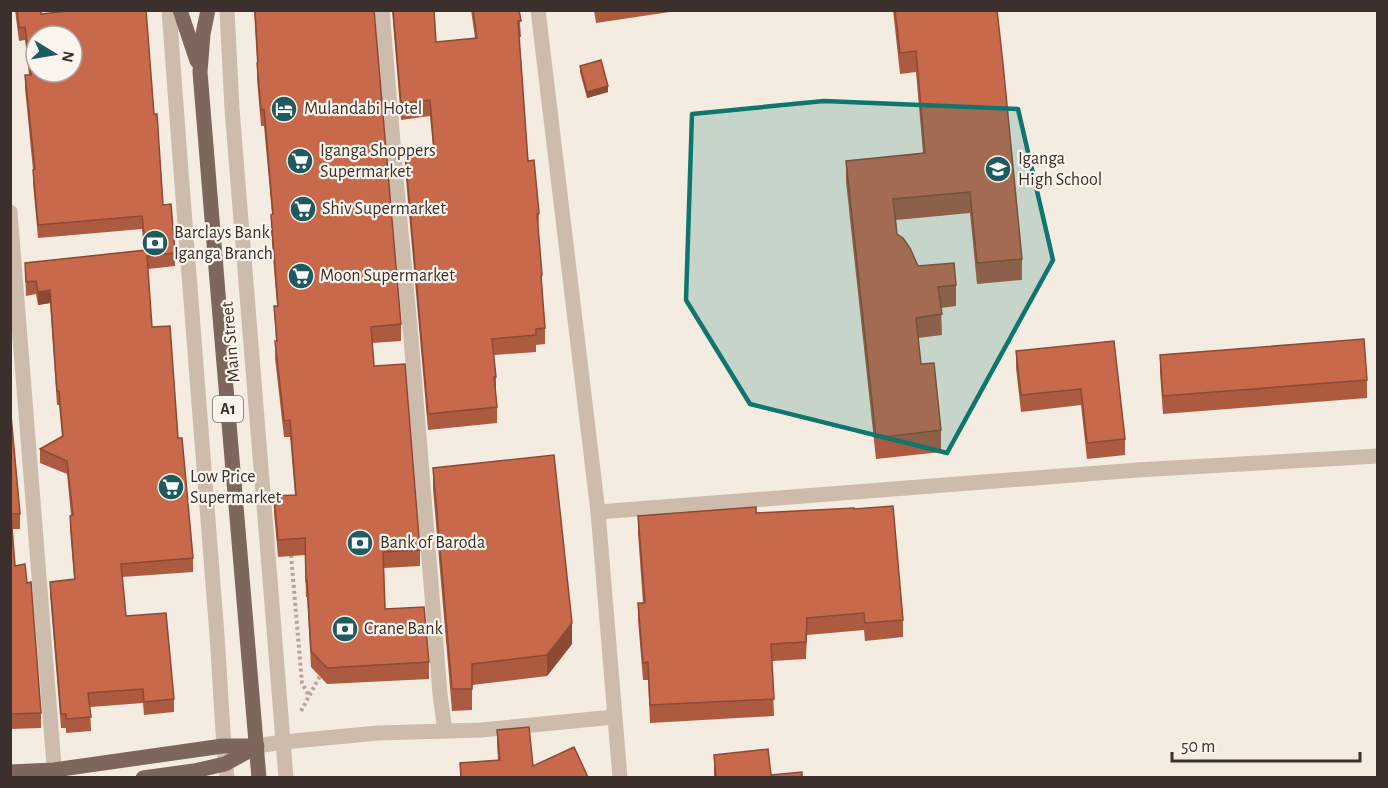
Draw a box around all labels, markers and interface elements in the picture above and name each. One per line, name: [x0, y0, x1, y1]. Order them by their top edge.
north arrow: [24, 24, 84, 84]
text: N: [59, 50, 77, 64]
hotel icon: Mulandabi Hotel: [269, 94, 299, 124]
place label: Mulandabi Hotel: [304, 100, 422, 118]
place label: Iganga Shoppers Supermarket: [320, 142, 436, 181]
supermarket icon: Iganga Shoppers Supermarket: [285, 146, 315, 176]
place label: Iganga High School: [1018, 150, 1102, 189]
school or university icon: Iganga High School: [983, 154, 1013, 184]
supermarket icon: Shiv Supermarket: [288, 194, 318, 224]
place label: Shiv Supermarket: [322, 200, 446, 218]
place label: Barclays Bank Iganga Branch: [174, 224, 273, 263]
bank icon: Barclays Bank Iganga Branch: [140, 228, 170, 258]
supermarket icon: Moon Supermarket: [286, 261, 316, 291]
place label: Moon Supermarket: [320, 267, 455, 285]
street label: Main Street: [218, 300, 244, 383]
road number: A1: [213, 396, 243, 422]
place label: Low Price Supermarket: [190, 468, 282, 507]
supermarket icon: Low Price Supermarket: [156, 472, 186, 502]
bank icon: Bank of Baroda: [345, 528, 375, 558]
place label: Bank of Baroda: [380, 534, 485, 552]
bank icon: Crane Bank: [330, 614, 360, 644]
place label: Crane Bank: [364, 620, 443, 638]
scale bar: [1172, 725, 1360, 763]
text: 50 m: [1181, 738, 1215, 756]

